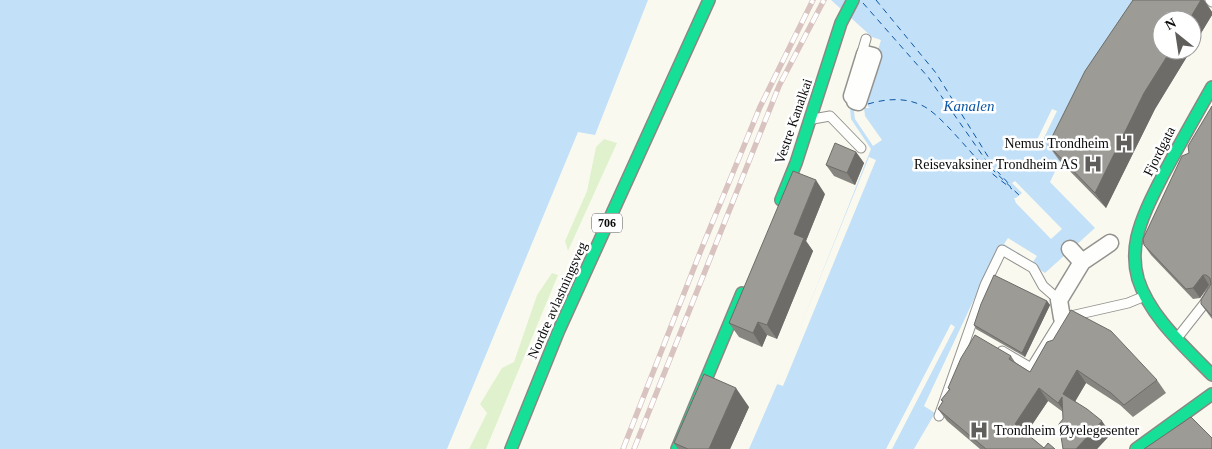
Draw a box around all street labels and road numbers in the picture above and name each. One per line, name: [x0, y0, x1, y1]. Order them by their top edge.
street label: Vestre Kanalkai: [772, 77, 815, 166]
street label: Fjordgata: [1141, 123, 1179, 179]
road number: 706: [592, 214, 622, 232]
street label: Nordre avlastningsveg: [525, 239, 590, 361]

